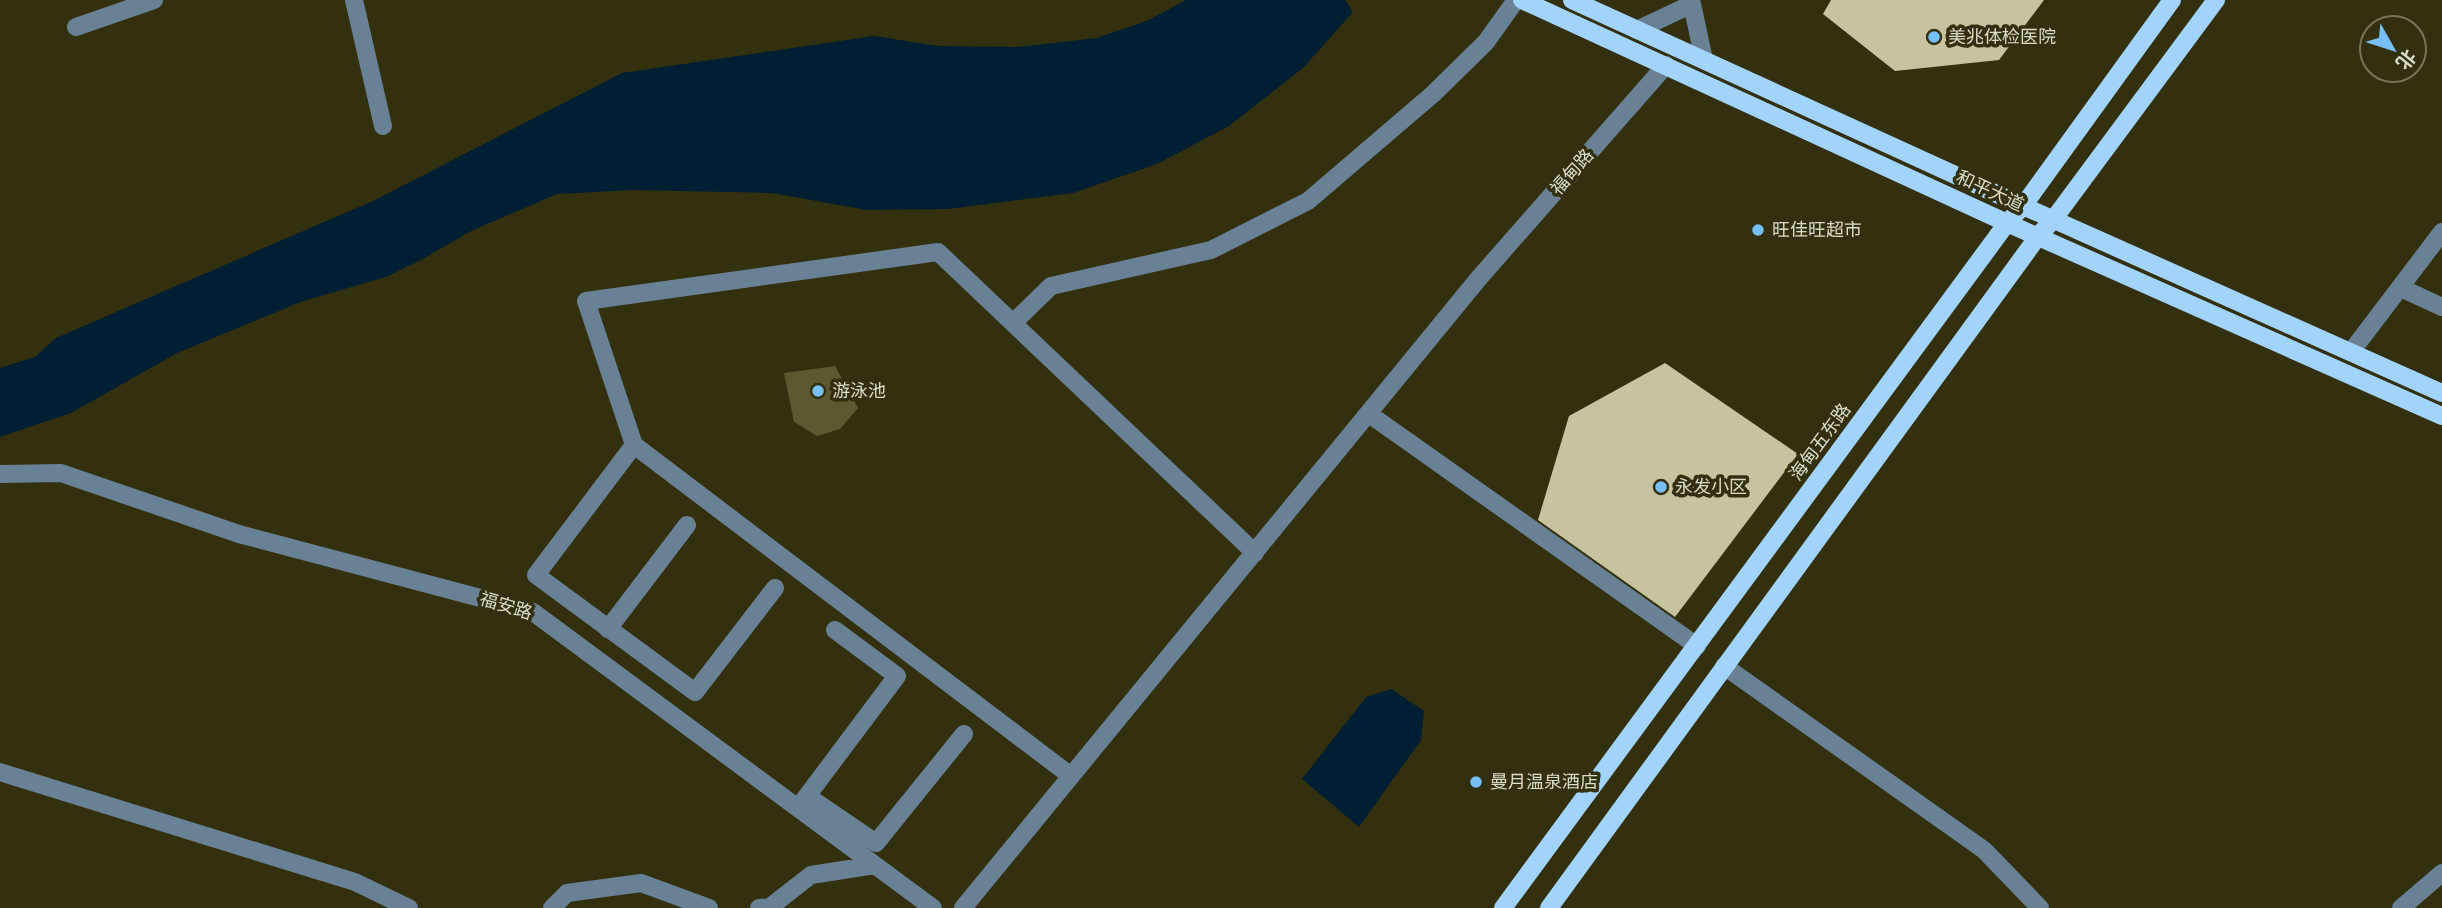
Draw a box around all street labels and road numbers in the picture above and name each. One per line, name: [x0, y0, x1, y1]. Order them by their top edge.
street label: 福甸路: [1545, 144, 1597, 199]
street label: 和平大道: [1953, 165, 2028, 215]
street label: 海甸五东路: [1784, 399, 1855, 484]
street label: 福安路: [477, 587, 535, 623]

